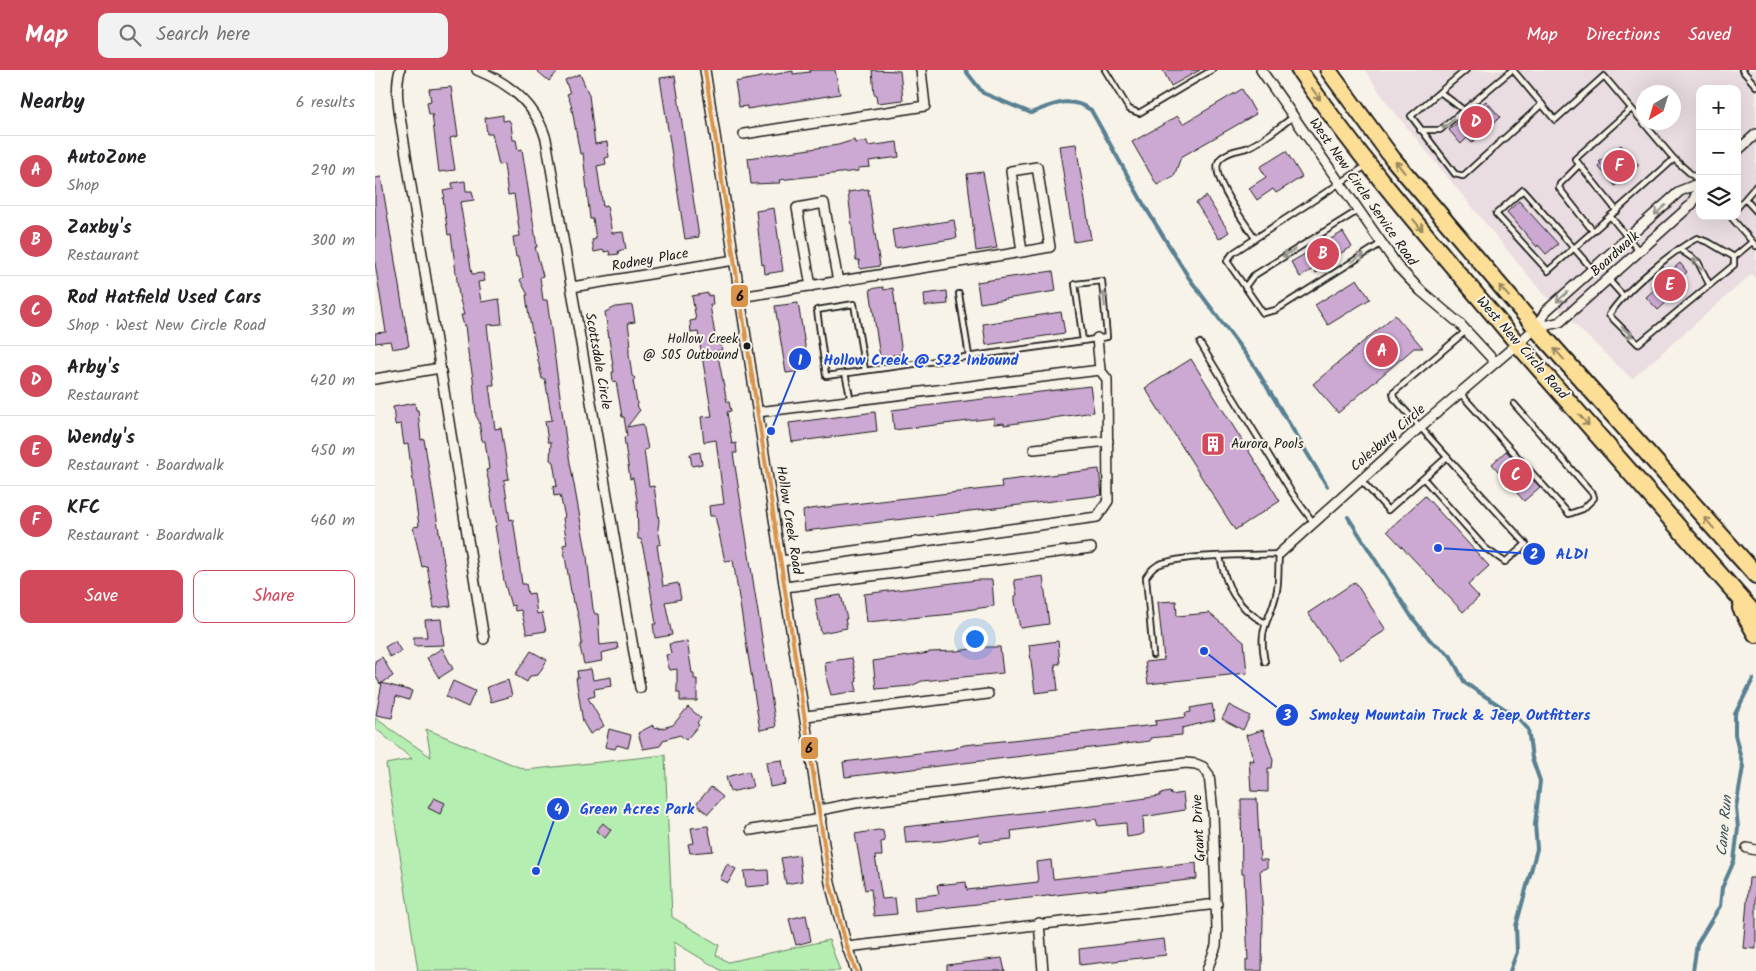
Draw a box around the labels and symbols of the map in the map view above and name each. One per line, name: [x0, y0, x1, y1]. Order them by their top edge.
north arrow: [1636, 85, 1681, 130]
one-way arrow: [1311, 87, 1321, 101]
pin: D: [1460, 103, 1492, 141]
street label: West New Circle Service Road: [1303, 113, 1423, 272]
one-way arrow: [1442, 119, 1455, 130]
pin: F: [1603, 147, 1635, 185]
one-way arrow: [1394, 161, 1405, 174]
one-way arrow: [1653, 204, 1666, 216]
one-way arrow: [1412, 218, 1424, 231]
street label: Boardwalk: [1586, 226, 1645, 282]
pin: B: [1307, 235, 1339, 273]
street label: Rodney Place: [610, 242, 691, 278]
one-way arrow: [1282, 249, 1296, 259]
one-way arrow: [1350, 253, 1364, 263]
one-way arrow: [1692, 257, 1703, 270]
pin: E: [1654, 266, 1686, 304]
line badge: 6: [730, 284, 749, 308]
one-way arrow: [1499, 285, 1510, 298]
text: 6: [736, 286, 744, 308]
one-way arrow: [1099, 291, 1108, 307]
street label: West New Circle Road: [1471, 291, 1574, 405]
one-way arrow: [1556, 291, 1569, 303]
street label: Scottsdale Circle: [579, 311, 617, 412]
one-way arrow: [1621, 326, 1633, 339]
place label: Hollow Creek @ 505 Outbound: [643, 329, 739, 366]
pin: A: [1366, 332, 1398, 370]
marker: Hollow Creek @ 505 Outbound: [742, 341, 752, 351]
callout: Hollow Creek @ 522 Inbound: [788, 344, 1028, 374]
one-way arrow: [1553, 347, 1565, 360]
text: 1: [798, 349, 803, 373]
text: Hollow Creek @ 522 Inbound: [823, 349, 1019, 373]
street label: Colesbury Circle: [1345, 399, 1431, 477]
one-way arrow: [1578, 413, 1589, 426]
building icon: Aurora Pools: [1200, 431, 1226, 457]
place label: Aurora Pools: [1231, 433, 1304, 455]
pin: C: [1500, 456, 1532, 494]
street label: Hollow Creek Road: [770, 464, 809, 577]
one-way arrow: [1704, 516, 1715, 529]
callout: ALDI: [1521, 539, 1598, 569]
text: 2: [1530, 543, 1539, 567]
text: ALDI: [1556, 543, 1588, 567]
your location: [962, 626, 988, 652]
callout: Smokey Mountain Truck & Jeep Outfitters: [1274, 700, 1600, 730]
text: 3: [1282, 704, 1291, 728]
text: Smokey Mountain Truck & Jeep Outfitters: [1310, 704, 1591, 728]
line badge: 6: [800, 736, 819, 760]
text: 6: [805, 738, 813, 760]
street label: Grant Drive: [1186, 793, 1212, 862]
callout: Green Acres Park: [545, 794, 704, 824]
water label: Cane Run: [1710, 794, 1740, 857]
text: 4: [554, 798, 562, 822]
text: Green Acres Park: [580, 798, 695, 822]

